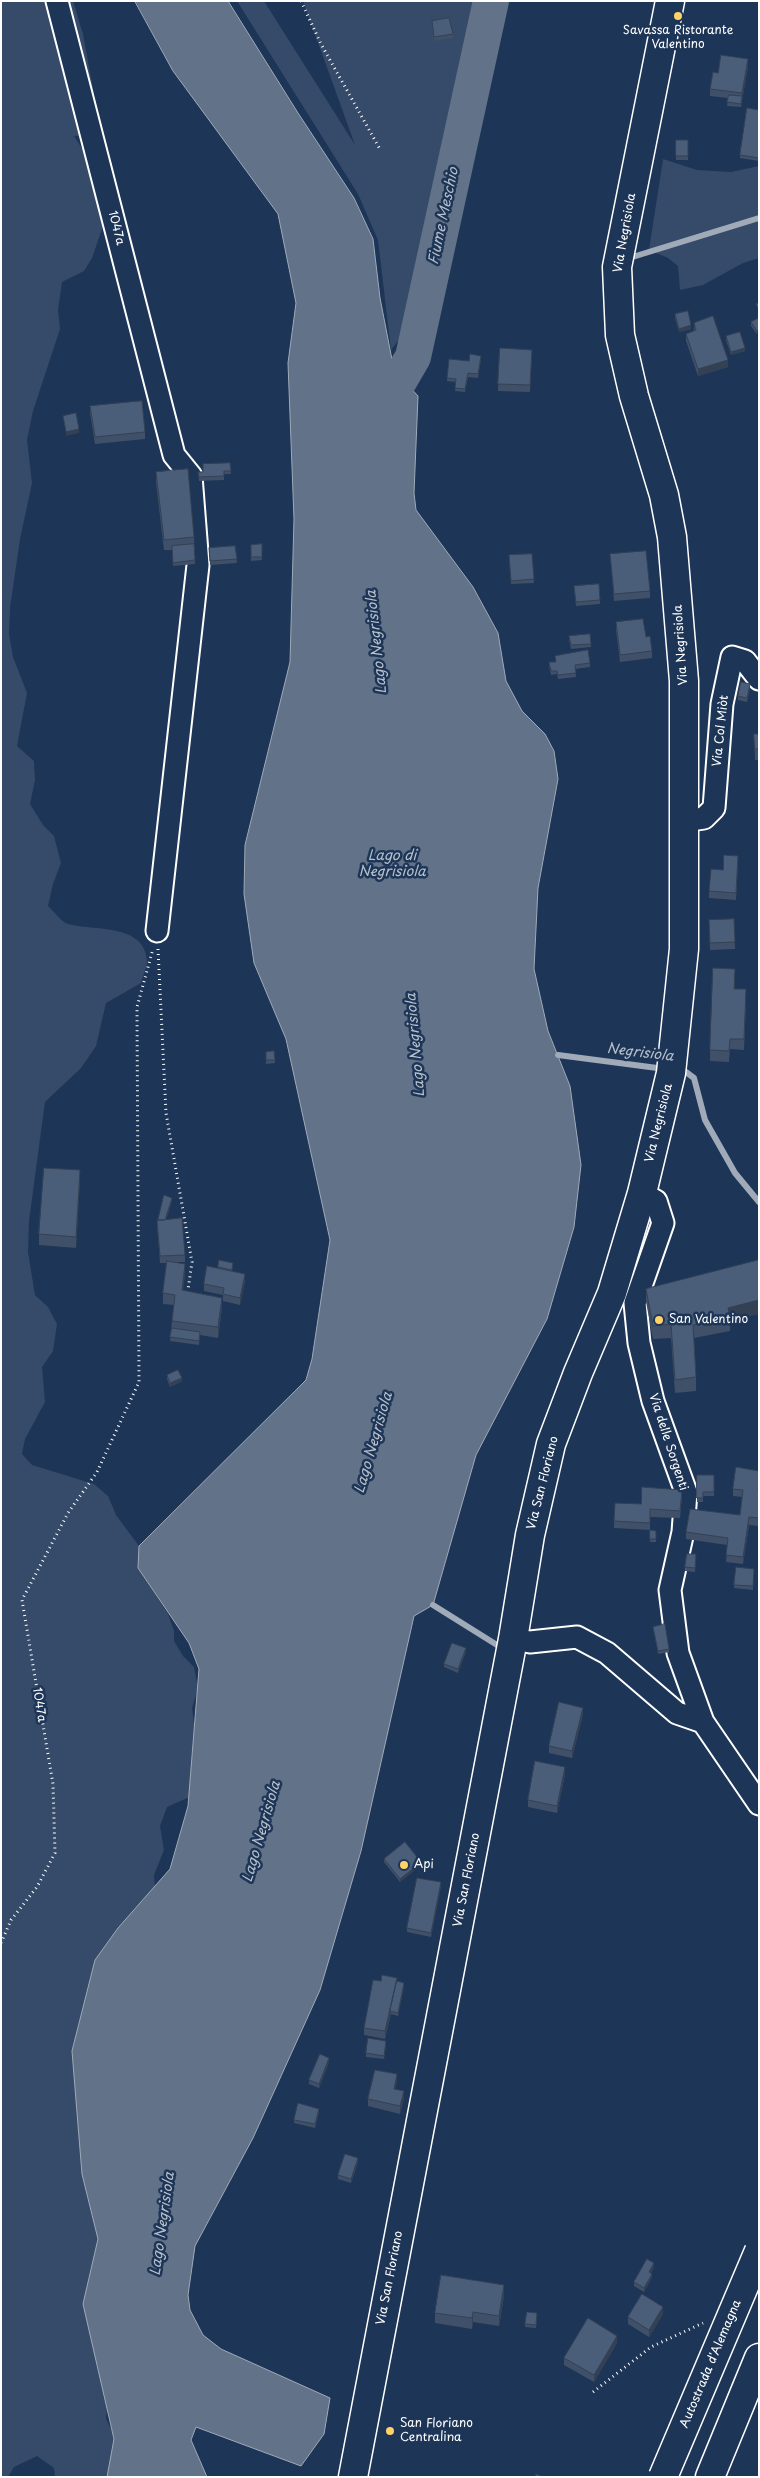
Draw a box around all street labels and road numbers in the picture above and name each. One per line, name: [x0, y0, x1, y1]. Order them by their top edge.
street label: Via Negrisiola: [611, 192, 639, 274]
street label: 1047a: [105, 209, 127, 247]
street label: Via Negrisiola: [671, 604, 691, 686]
street label: Via Col Miòt: [710, 694, 732, 768]
street label: Via Negrisiola: [642, 1082, 676, 1164]
street label: Via delle Sorgenti: [646, 1392, 690, 1492]
street label: Via San Floriano: [524, 1435, 562, 1531]
street label: 1047a: [29, 1687, 49, 1723]
street label: Via San Floriano: [451, 1832, 483, 1928]
street label: Via San Floriano: [374, 2230, 406, 2326]
street label: Autostrada d'Alemagna: [677, 2298, 745, 2430]

